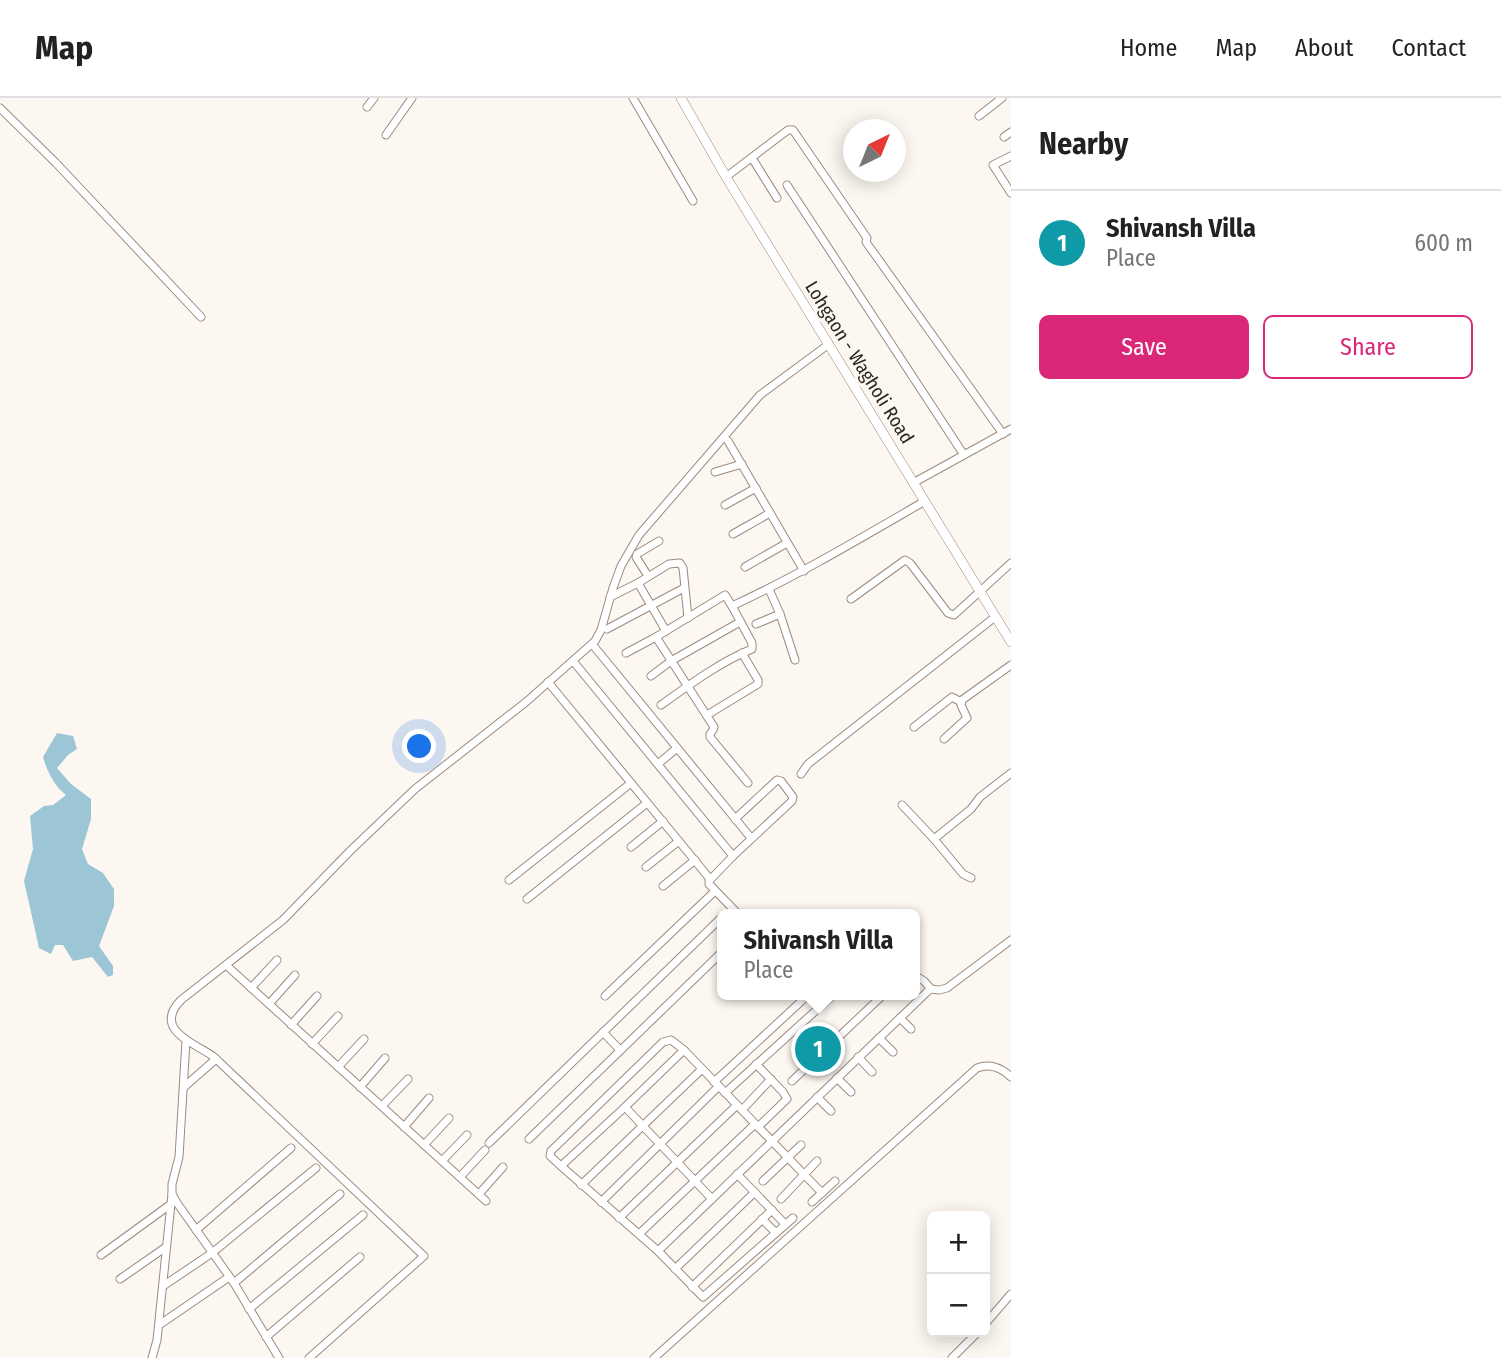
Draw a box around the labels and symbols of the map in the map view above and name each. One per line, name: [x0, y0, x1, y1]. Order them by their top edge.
north arrow: [843, 119, 906, 182]
street label: Lohgaon - Wagholi Road: [800, 277, 919, 448]
your location: [402, 729, 436, 763]
pin: 1: [795, 1023, 841, 1075]

